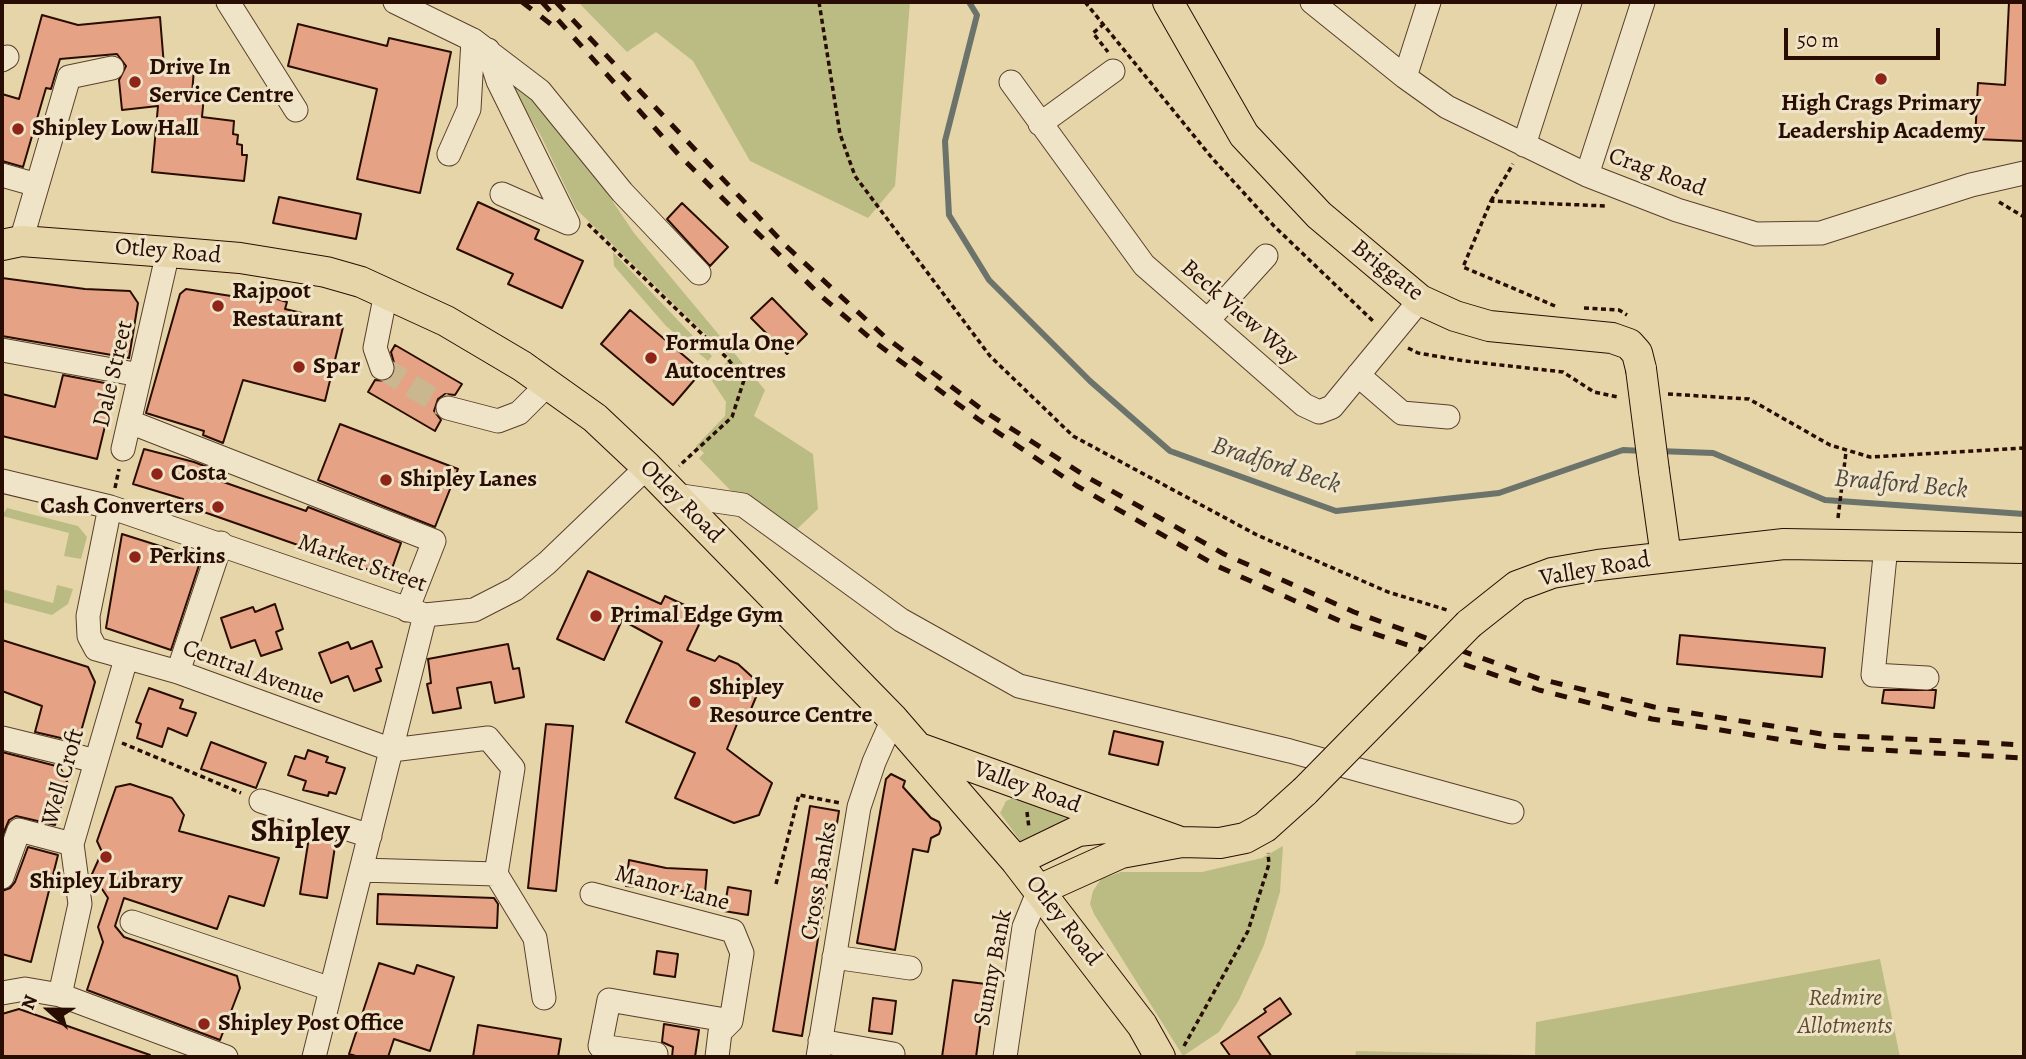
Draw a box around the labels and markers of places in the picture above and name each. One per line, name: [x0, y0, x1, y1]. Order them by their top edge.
place label: Drive In Service Centre: [149, 54, 294, 110]
marker: High Crags Primary Leadership Academy: [1873, 71, 1889, 87]
marker: Drive In Service Centre: [127, 74, 143, 90]
place label: High Crags Primary Leadership Academy: [1777, 90, 1985, 146]
place label: Shipley Low Hall: [32, 115, 199, 143]
marker: Shipley Low Hall: [10, 121, 26, 137]
place label: Rajpoot Restaurant: [232, 278, 343, 334]
marker: Rajpoot Restaurant: [210, 298, 226, 314]
place label: Formula One Autocentres: [665, 330, 795, 386]
marker: Formula One Autocentres: [643, 350, 659, 366]
place label: Spar: [313, 353, 360, 381]
marker: Spar: [291, 359, 307, 375]
place label: Costa: [171, 460, 227, 488]
marker: Costa: [149, 466, 165, 482]
place label: Shipley Lanes: [400, 466, 537, 494]
marker: Shipley Lanes: [378, 472, 394, 488]
place label: Cash Converters: [40, 493, 204, 521]
marker: Cash Converters: [210, 499, 226, 515]
place label: Perkins: [149, 543, 225, 571]
marker: Perkins: [127, 549, 143, 565]
place label: Primal Edge Gym: [610, 602, 783, 630]
marker: Primal Edge Gym: [588, 608, 604, 624]
place label: Shipley Resource Centre: [709, 674, 873, 730]
marker: Shipley Resource Centre: [687, 694, 703, 710]
marker: Shipley Library: [98, 849, 114, 865]
place label: Shipley Library: [29, 868, 183, 896]
place label: Shipley Post Office: [218, 1010, 404, 1038]
marker: Shipley Post Office: [196, 1016, 212, 1032]

